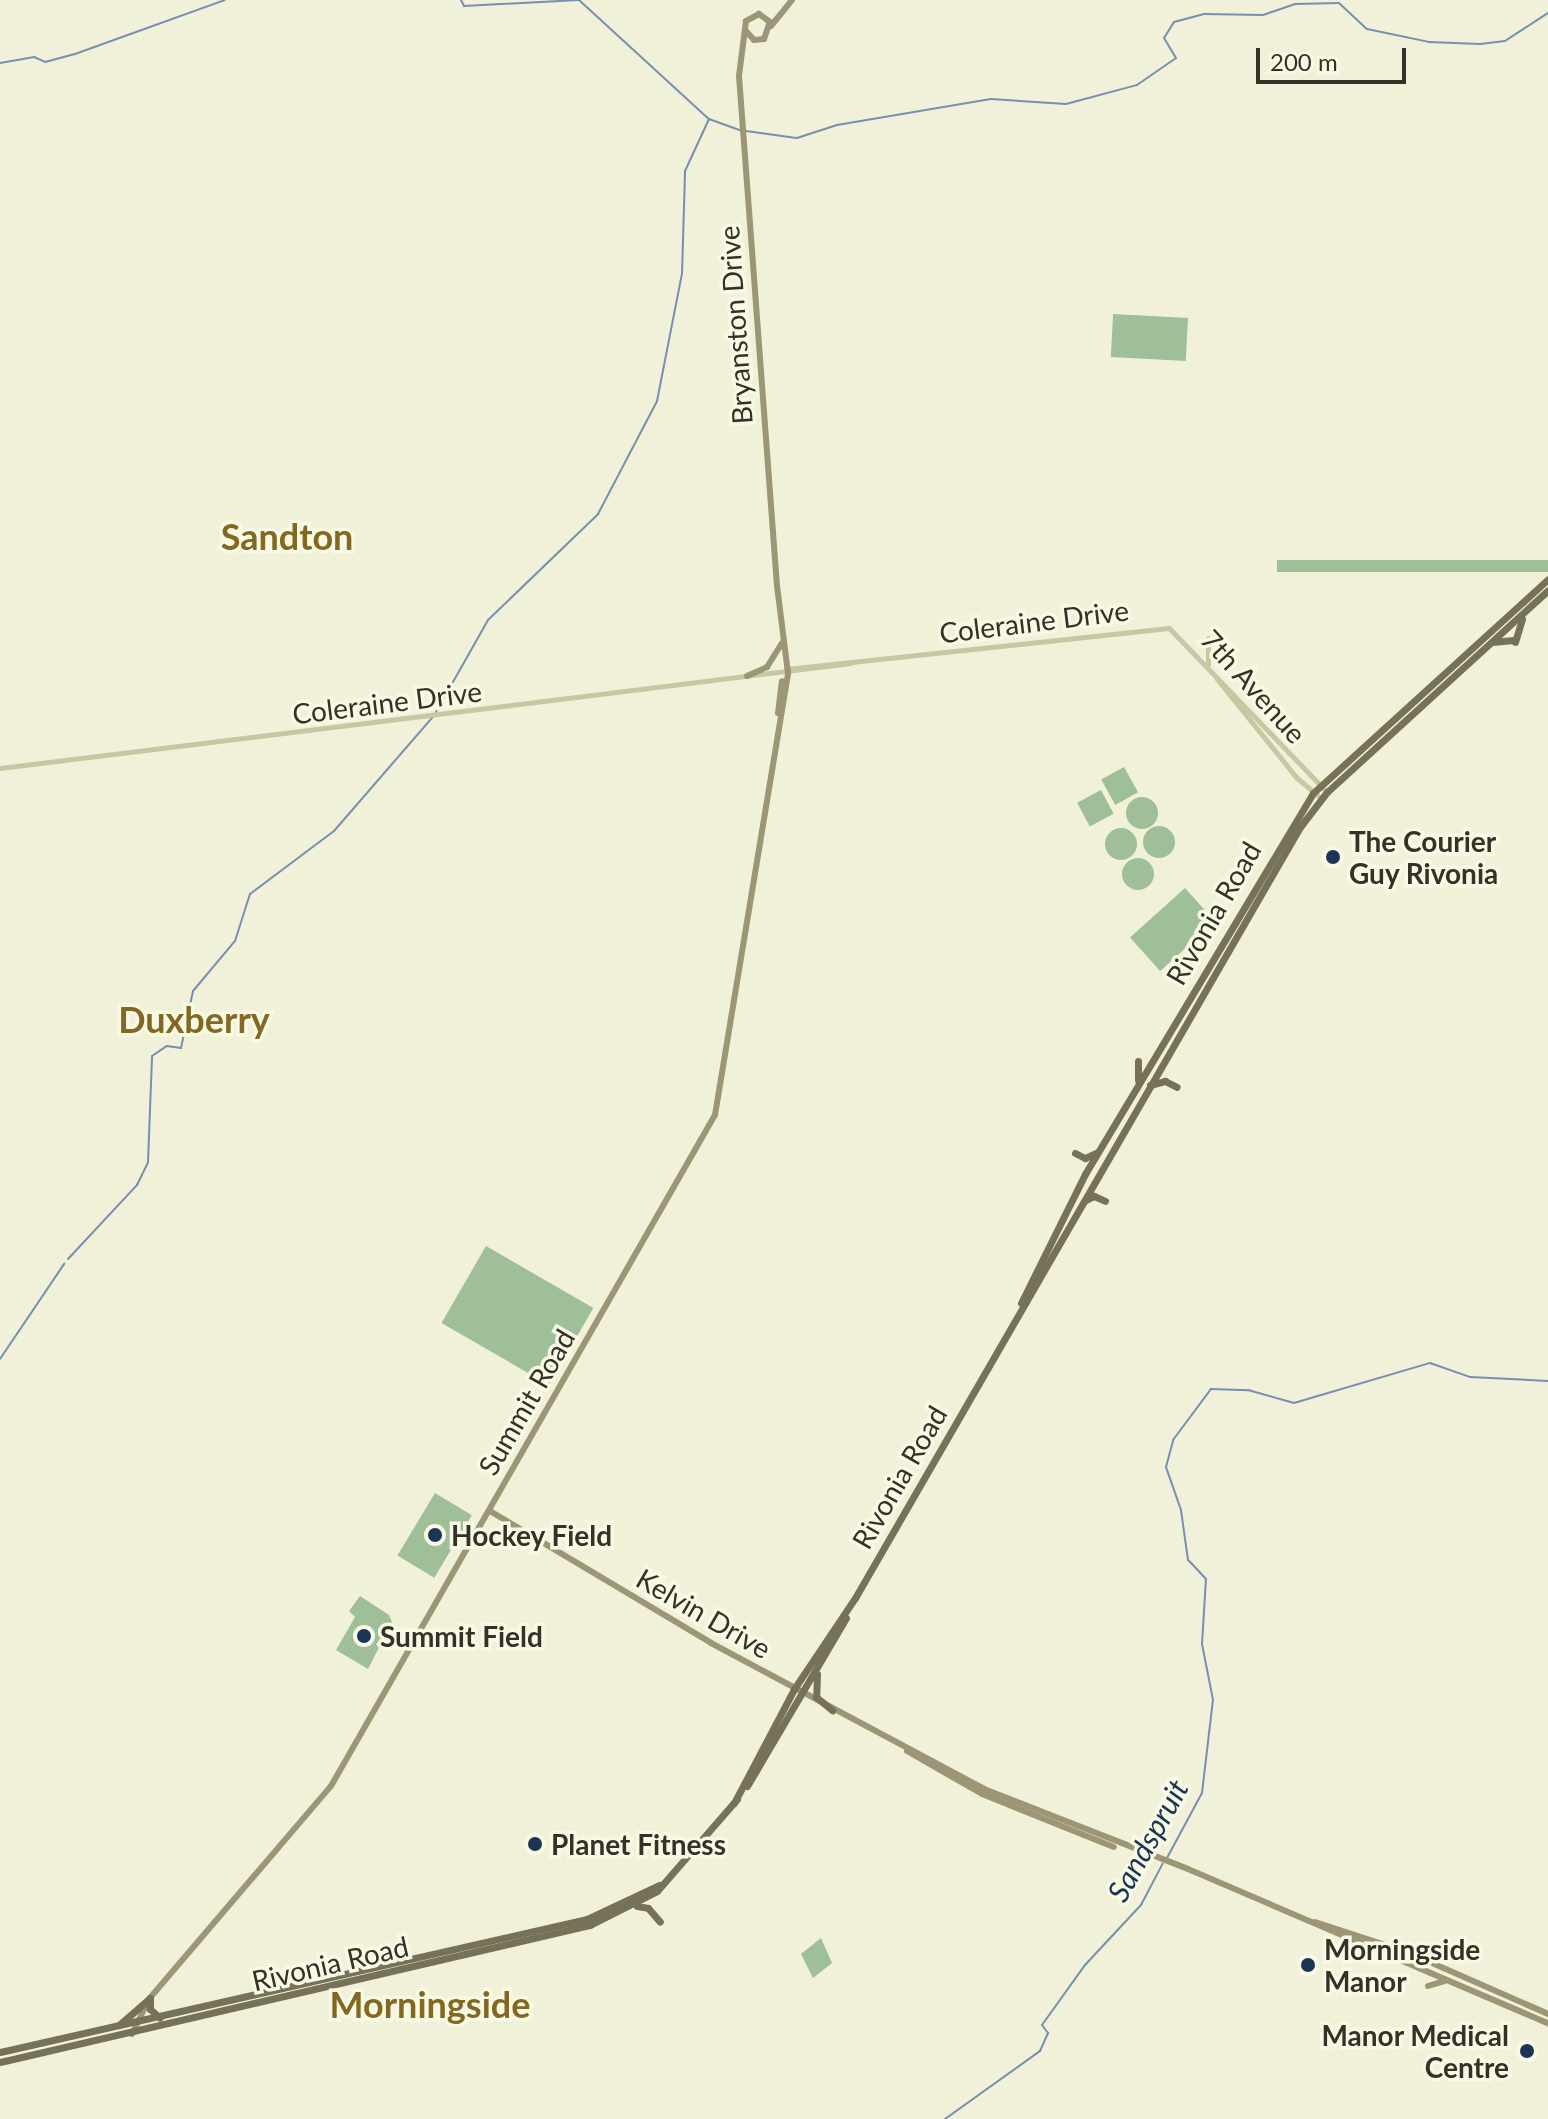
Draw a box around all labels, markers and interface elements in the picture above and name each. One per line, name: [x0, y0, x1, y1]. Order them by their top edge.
scale bar: [1260, 32, 1410, 82]
text: 200 m: [1270, 47, 1338, 76]
street label: Bryanston Drive: [711, 224, 759, 426]
district label: Sandton: [221, 515, 353, 559]
street label: Coleraine Drive: [937, 593, 1131, 649]
street label: 7th Avenue: [1194, 622, 1314, 750]
street label: Coleraine Drive: [290, 674, 484, 730]
place label: The Courier Guy Rivonia: [1349, 824, 1499, 890]
street label: Rivonia Road: [1159, 836, 1267, 990]
marker: The Courier Guy Rivonia: [1324, 848, 1342, 866]
district label: Duxberry: [118, 998, 270, 1042]
street label: Summit Road: [471, 1323, 581, 1481]
street label: Rivonia Road: [845, 1400, 953, 1554]
place label: Hockey Field: [451, 1518, 613, 1552]
marker: Hockey Field: [426, 1526, 444, 1544]
street label: Kelvin Drive: [631, 1561, 777, 1665]
place label: Summit Field: [380, 1619, 543, 1653]
marker: Summit Field: [355, 1627, 373, 1645]
water label: Sandspruit: [1099, 1773, 1195, 1907]
place label: Planet Fitness: [551, 1827, 726, 1861]
marker: Planet Fitness: [526, 1835, 544, 1853]
street label: Rivonia Road: [249, 1929, 411, 1997]
place label: Morningside Manor: [1324, 1932, 1480, 1998]
marker: Morningside Manor: [1299, 1956, 1317, 1974]
district label: Morningside: [330, 1983, 530, 2027]
place label: Manor Medical Centre: [1321, 2018, 1509, 2084]
marker: Manor Medical Centre: [1516, 2040, 1538, 2062]

